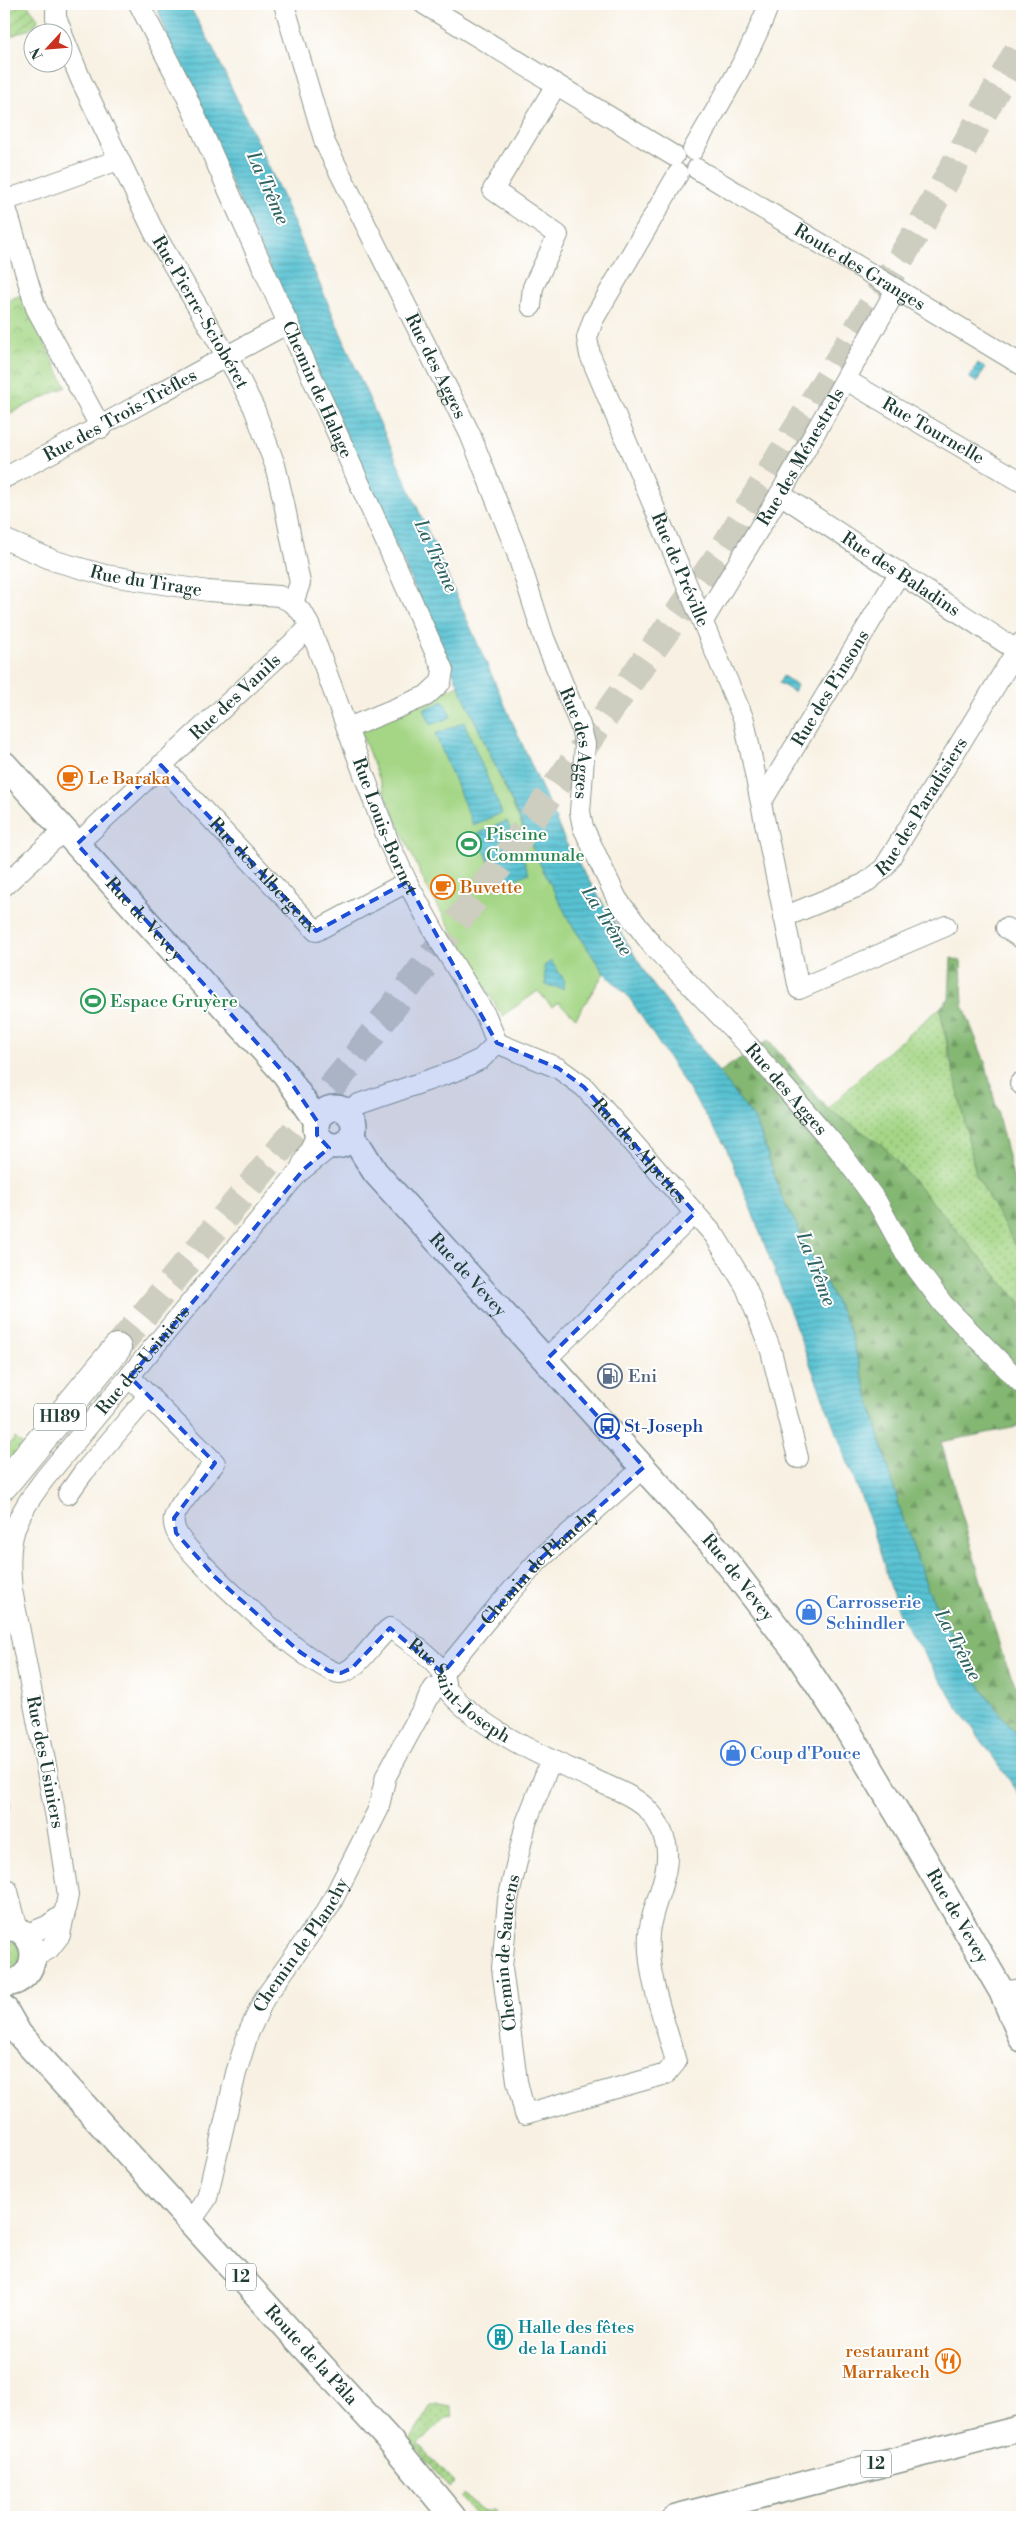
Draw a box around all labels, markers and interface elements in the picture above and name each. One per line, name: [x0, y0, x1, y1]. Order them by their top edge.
north arrow: [22, 22, 72, 72]
text: N: [27, 44, 48, 62]
water label: La Trême: [241, 147, 295, 228]
street label: Route des Granges: [790, 219, 930, 316]
street label: Rue Pierre-Sciobéret: [147, 231, 254, 393]
street label: Rue des Agges: [400, 309, 472, 423]
street label: Chemin de Halage: [277, 317, 358, 462]
street label: Rue des Trois-Trèfles: [39, 363, 201, 467]
street label: Rue des Ménestrels: [752, 384, 850, 530]
street label: Rue Tournelle: [878, 392, 989, 469]
street label: Rue de Préville: [646, 509, 715, 630]
water label: La Trême: [408, 515, 463, 596]
street label: Rue des Baladins: [837, 526, 965, 622]
street label: Rue du Tirage: [87, 560, 204, 601]
street label: Rue des Pinsons: [786, 625, 874, 750]
street label: Rue des Vanils: [184, 648, 286, 745]
street label: Rue des Agges: [554, 684, 597, 800]
street label: Rue des Paradisiers: [871, 733, 973, 882]
street label: Rue Louis-Bornet: [347, 754, 424, 899]
cafe icon: Le Baraka: [57, 765, 83, 791]
place label: Le Baraka: [88, 767, 171, 790]
street label: Rue des Albergeux: [204, 812, 323, 937]
place label: Piscine Communale: [486, 823, 585, 867]
sports icon: Piscine Communale: [456, 831, 482, 857]
street label: Rue de Vevey: [100, 872, 188, 966]
cafe icon: Buvette: [430, 874, 456, 900]
place label: Buvette: [459, 876, 522, 899]
water label: La Trême: [576, 881, 638, 960]
sports icon: Espace Gruyère: [80, 988, 106, 1014]
place label: Espace Gruyère: [110, 990, 238, 1013]
street label: Rue des Agges: [740, 1038, 833, 1140]
street label: Rue des Alpettes: [587, 1093, 693, 1208]
street label: Rue de Vevey: [424, 1228, 512, 1321]
water label: La Trême: [791, 1228, 841, 1310]
street label: Rue des Usiniers: [91, 1301, 195, 1420]
fuel station icon: Eni: [597, 1363, 623, 1389]
place label: Eni: [628, 1365, 657, 1388]
road number: H189: [34, 1404, 86, 1430]
bus stop icon: St-Joseph: [594, 1413, 620, 1439]
place label: St-Joseph: [624, 1415, 704, 1438]
street label: Chemin de Planchy: [476, 1502, 602, 1630]
street label: Rue de Vevey: [697, 1529, 780, 1626]
place label: Carrosserie Schindler: [826, 1591, 921, 1635]
shop icon: Carrosserie Schindler: [796, 1599, 822, 1625]
water label: La Trême: [929, 1604, 987, 1685]
street label: Rue Saint-Joseph: [403, 1633, 515, 1748]
street label: Rue des Usiniers: [21, 1694, 69, 1830]
shop icon: Coup d'Pouce: [720, 1740, 746, 1766]
place label: Coup d'Pouce: [750, 1742, 861, 1765]
street label: Rue de Vevey: [921, 1865, 994, 1967]
street label: Chemin de Saucens: [490, 1872, 525, 2033]
street label: Chemin de Planchy: [248, 1874, 354, 2016]
road number: 12: [226, 2264, 256, 2290]
street label: Route de la Pâla: [260, 2300, 364, 2410]
place label: Halle des fêtes de la Landi: [518, 2316, 634, 2360]
building icon: Halle des fêtes de la Landi: [487, 2324, 513, 2350]
place label: restaurant Marrakech: [842, 2340, 931, 2384]
restaurant icon: restaurant Marrakech: [935, 2348, 961, 2374]
road number: 12: [861, 2450, 891, 2478]

